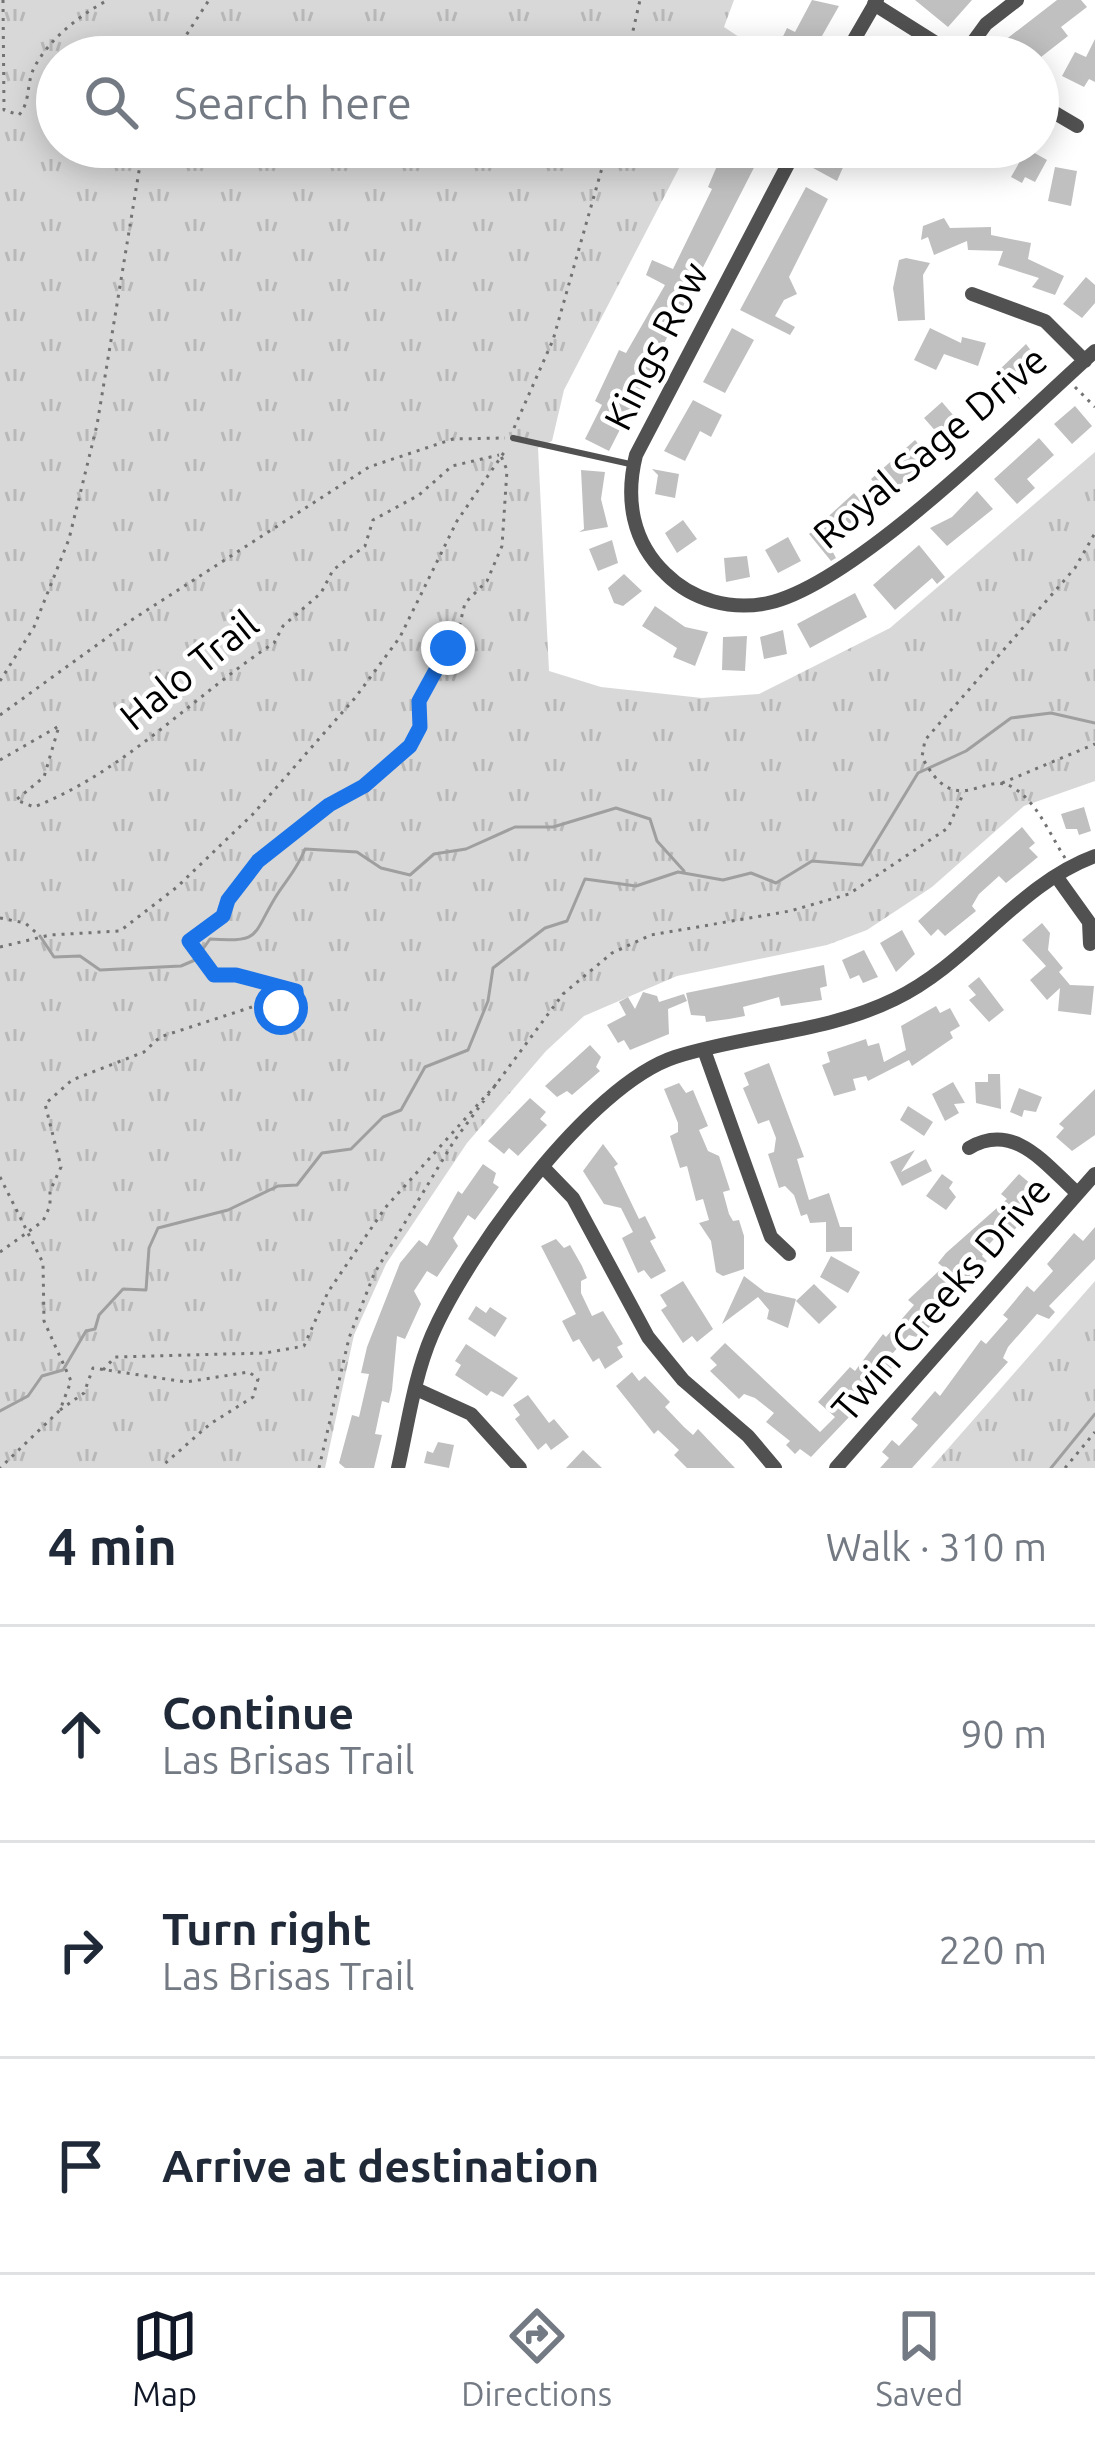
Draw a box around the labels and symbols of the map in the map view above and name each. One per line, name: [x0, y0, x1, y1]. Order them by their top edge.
street label: Kings Row: [595, 255, 716, 437]
street label: Royal Sage Drive: [805, 337, 1055, 556]
street label: Halo Trail: [111, 601, 266, 738]
route end: [421, 621, 475, 675]
route start: [254, 981, 308, 1035]
street label: Twin Creeks Drive: [823, 1168, 1058, 1430]

